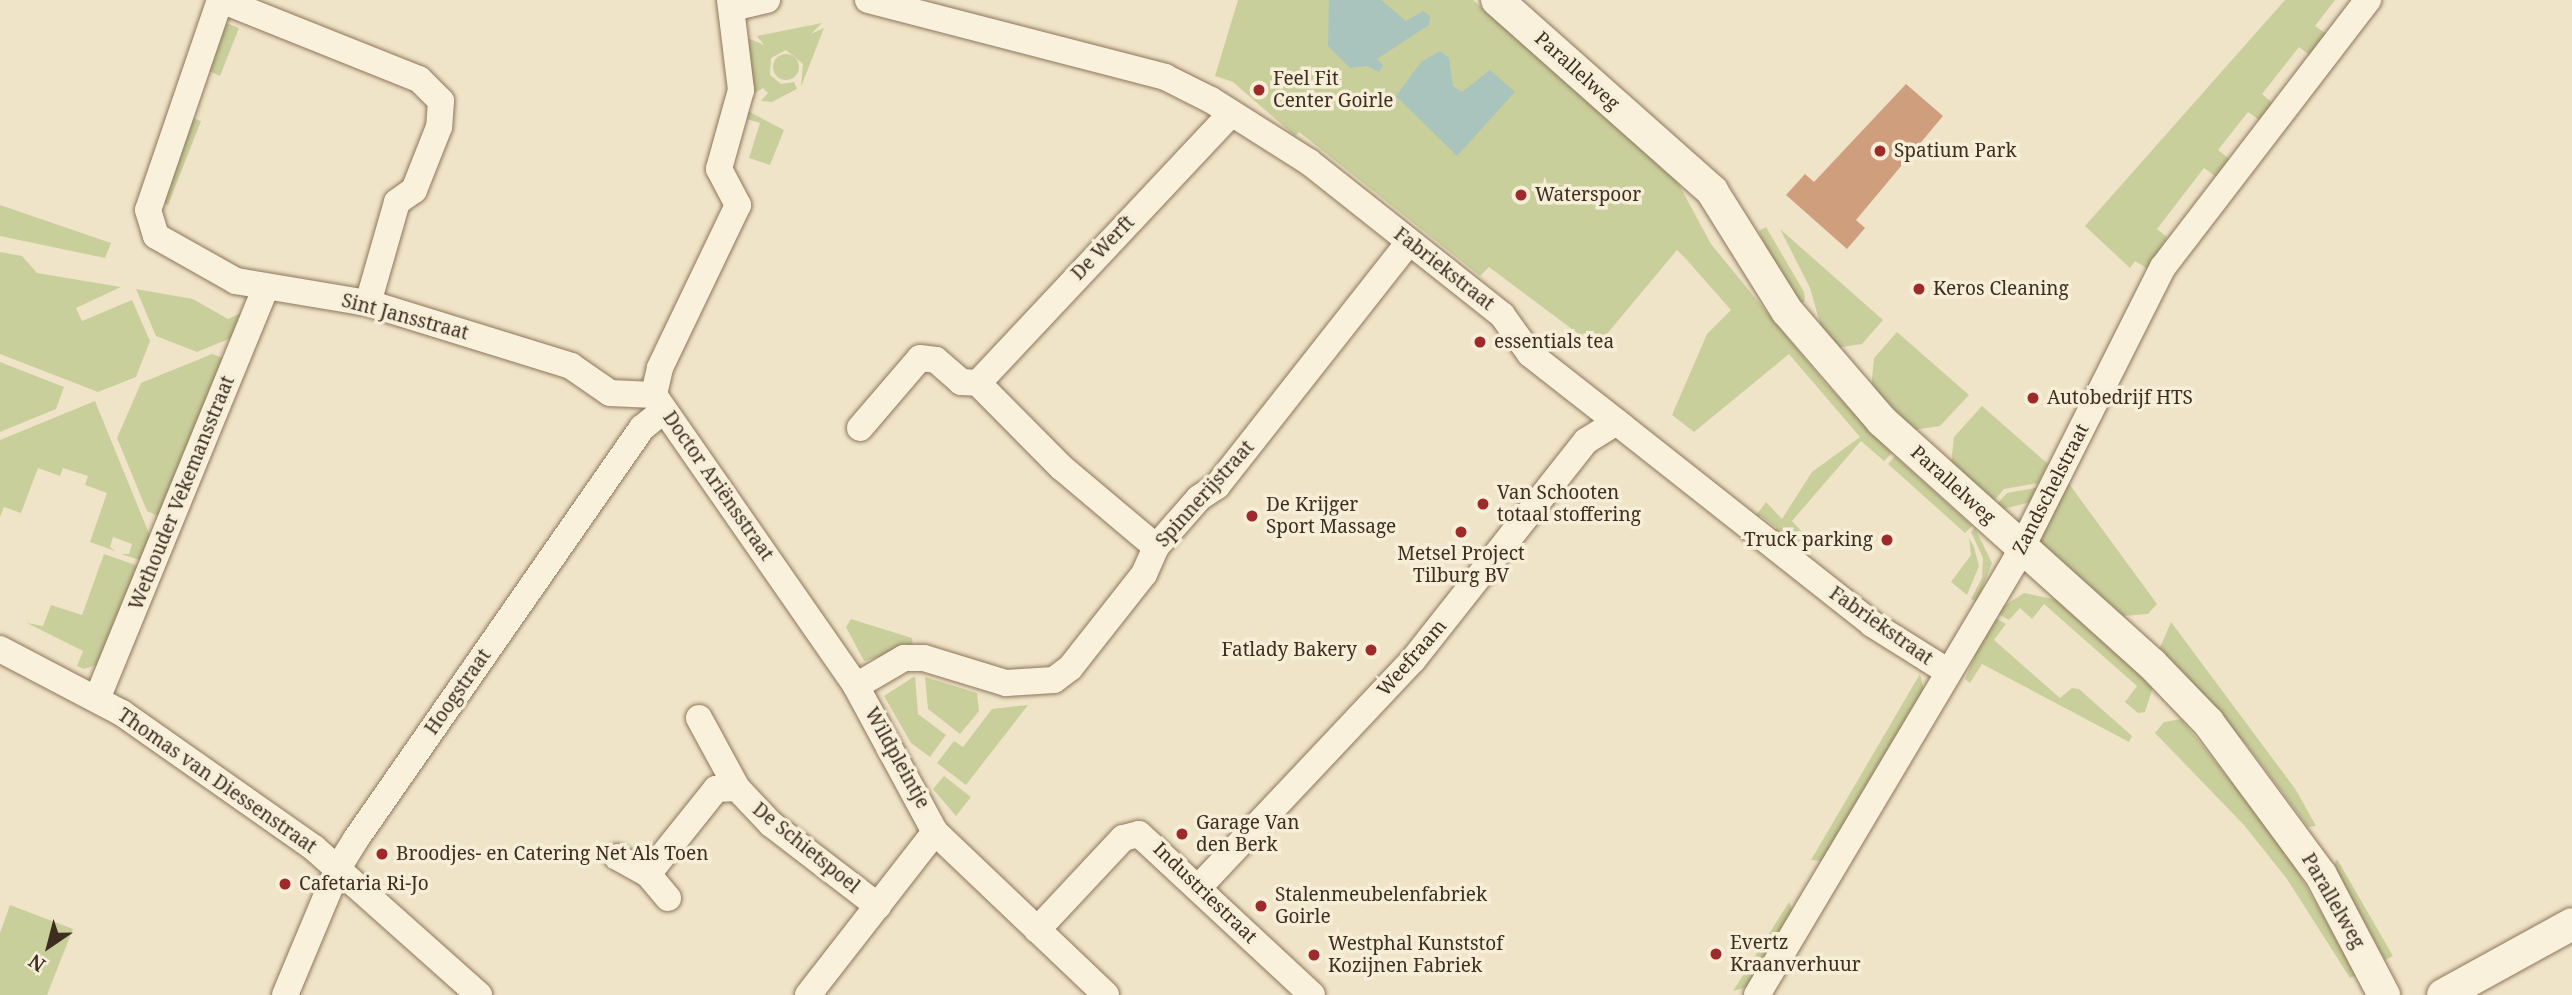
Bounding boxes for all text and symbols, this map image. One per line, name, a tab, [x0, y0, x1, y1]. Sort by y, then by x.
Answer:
street label: Parallelweg	[1530, 27, 1624, 115]
place label: Feel Fit Center Goirle	[1273, 68, 1393, 112]
marker: Feel Fit Center Goirle	[1251, 82, 1267, 98]
place label: Spatium Park	[1894, 140, 2017, 162]
marker: Spatium Park	[1872, 143, 1888, 159]
place label: Waterspoor	[1535, 184, 1641, 206]
marker: Waterspoor	[1513, 187, 1529, 203]
street label: De Werft	[1067, 211, 1139, 285]
street label: Fabriekstraat	[1389, 223, 1499, 315]
place label: Keros Cleaning	[1933, 278, 2069, 300]
marker: Keros Cleaning	[1911, 281, 1927, 297]
street label: Sint Jansstraat	[339, 289, 471, 345]
place label: essentials tea	[1494, 331, 1614, 353]
marker: essentials tea	[1472, 334, 1488, 350]
street label: Wethouder Vekemansstraat	[125, 373, 239, 613]
place label: Autobedrijf HTS	[2047, 387, 2193, 409]
marker: Autobedrijf HTS	[2025, 390, 2041, 406]
street label: Doctor Ariënsstraat	[658, 407, 778, 565]
street label: Zandschelstraat	[2008, 420, 2094, 558]
street label: Spinnerijstraat	[1151, 436, 1259, 552]
street label: Parallelweg	[1906, 441, 2000, 529]
place label: Van Schooten totaal stoffering	[1497, 482, 1641, 526]
place label: De Krijger Sport Massage	[1266, 494, 1396, 538]
marker: Van Schooten totaal stoffering	[1475, 496, 1491, 512]
marker: De Krijger Sport Massage	[1244, 508, 1260, 524]
marker: Metsel Project Tilburg BV	[1453, 524, 1469, 540]
place label: Truck parking	[1744, 529, 1873, 551]
marker: Truck parking	[1879, 532, 1895, 548]
place label: Metsel Project Tilburg BV	[1397, 543, 1525, 587]
street label: Fabriekstraat	[1825, 582, 1937, 670]
street label: Weefraam	[1373, 615, 1451, 701]
place label: Fatlady Bakery	[1222, 639, 1357, 661]
marker: Fatlady Bakery	[1363, 642, 1379, 658]
street label: Hoogstraat	[420, 645, 496, 739]
street label: Wildpleintje	[860, 703, 934, 813]
street label: Thomas van Diessenstraat	[113, 704, 321, 858]
street label: De Schietspoel	[748, 798, 864, 898]
place label: Garage Van den Berk	[1196, 812, 1299, 856]
marker: Garage Van den Berk	[1174, 826, 1190, 842]
street label: Industriestraat	[1148, 838, 1262, 948]
place label: Broodjes- en Catering Net Als Toen	[396, 843, 708, 865]
marker: Broodjes- en Catering Net Als Toen	[374, 846, 390, 862]
street label: Parallelweg	[2297, 849, 2369, 953]
place label: Cafetaria Ri-Jo	[299, 873, 429, 895]
marker: Cafetaria Ri-Jo	[277, 876, 293, 892]
place label: Stalenmeubelenfabriek Goirle	[1275, 884, 1487, 928]
marker: Stalenmeubelenfabriek Goirle	[1253, 898, 1269, 914]
north arrow	[14, 911, 84, 981]
place label: Evertz Kraanverhuur	[1730, 932, 1861, 976]
place label: Westphal Kunststof Kozijnen Fabriek	[1328, 933, 1503, 977]
marker: Evertz Kraanverhuur	[1708, 946, 1724, 962]
marker: Westphal Kunststof Kozijnen Fabriek	[1306, 947, 1322, 963]
text: N	[23, 948, 51, 978]

